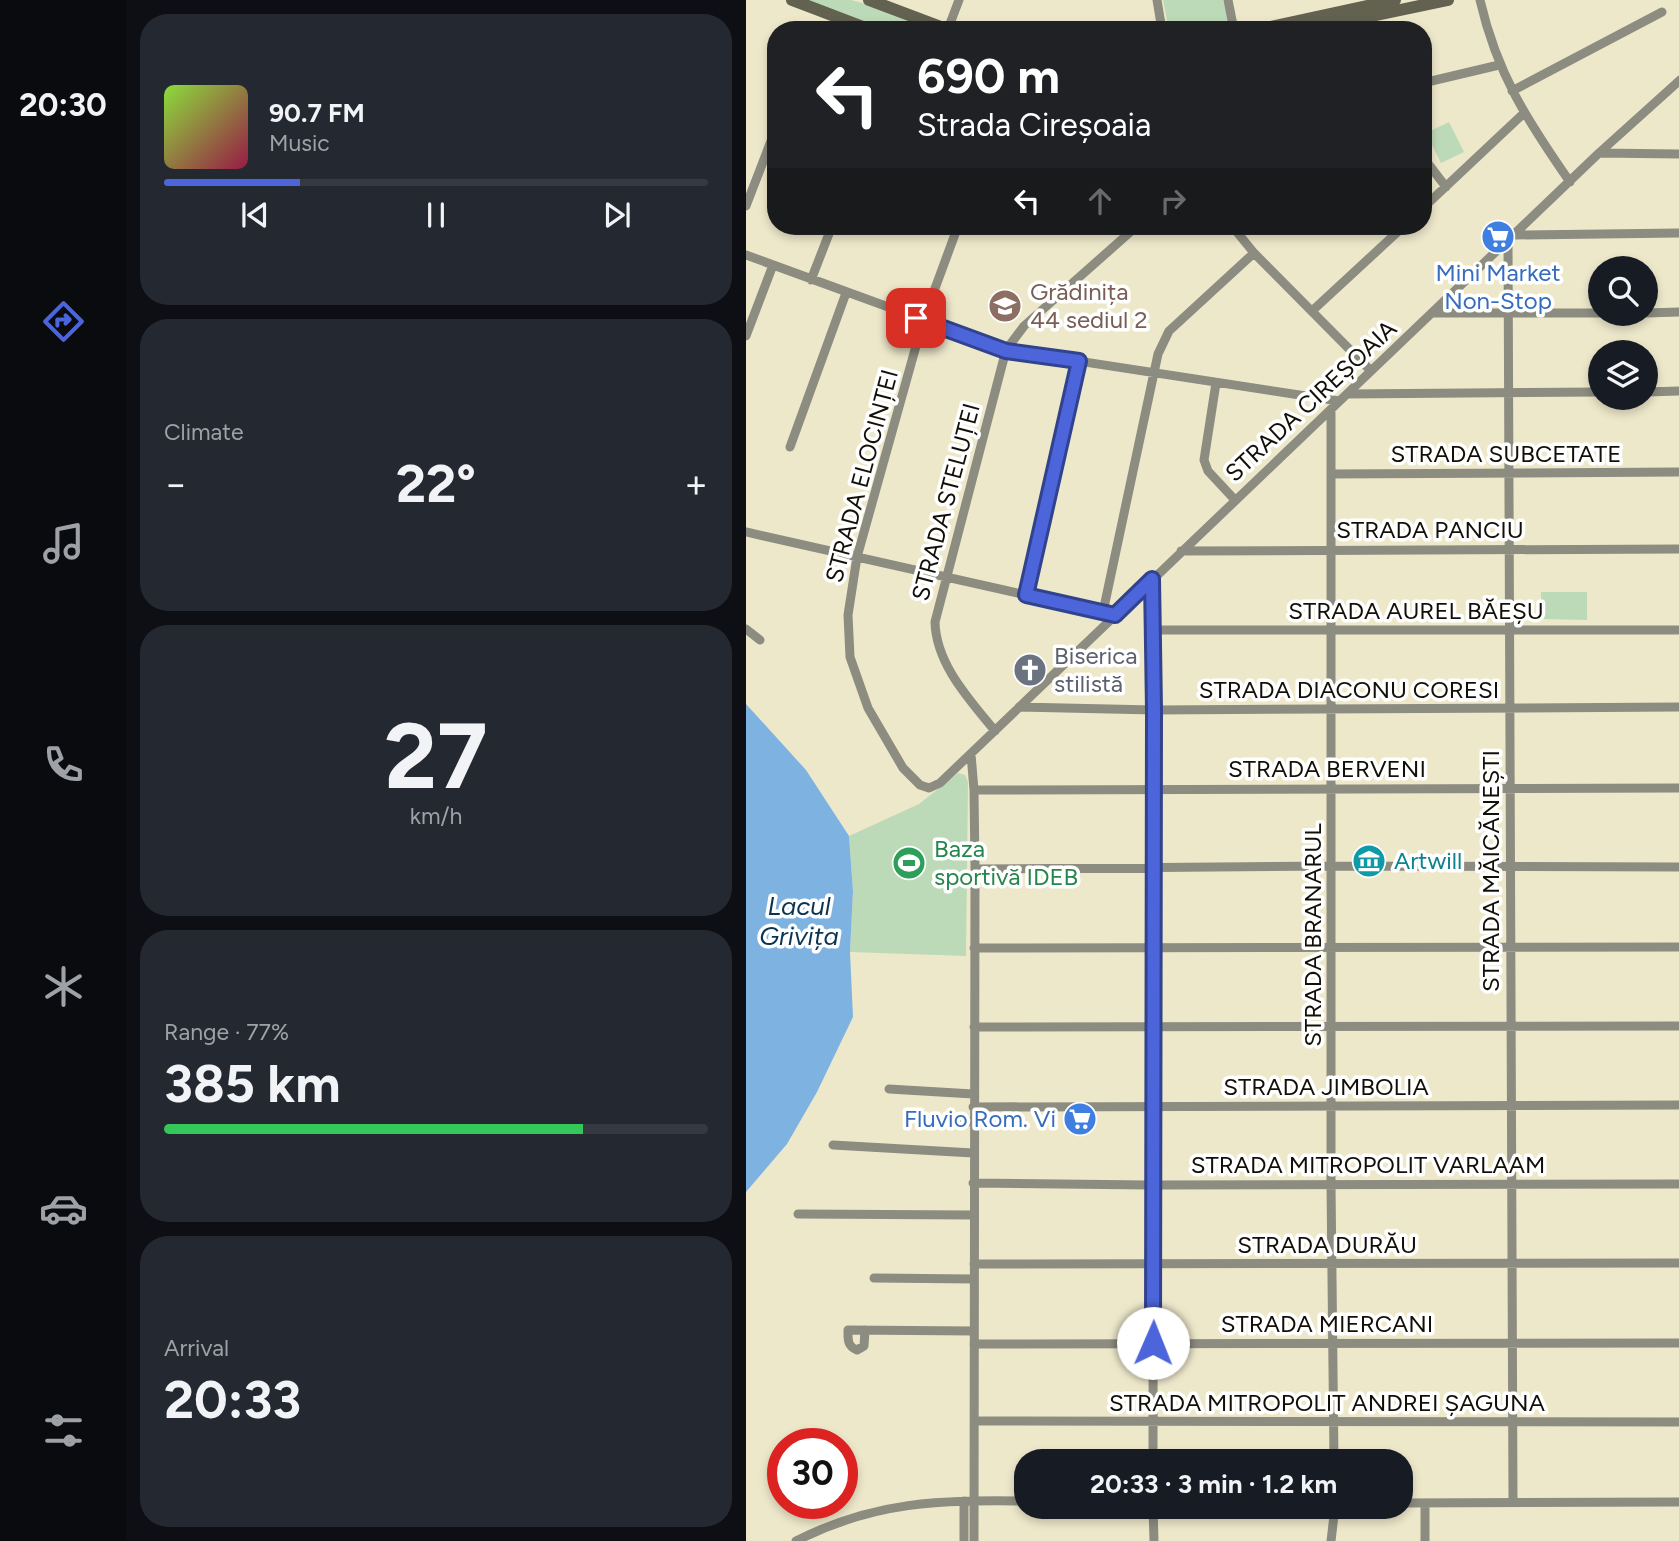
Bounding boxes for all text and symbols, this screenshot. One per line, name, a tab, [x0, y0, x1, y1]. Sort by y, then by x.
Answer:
text: 690 m	[917, 46, 1060, 105]
icon: left	[802, 49, 893, 140]
text: 20:30	[19, 86, 107, 124]
text: 90.7 FM	[269, 97, 365, 129]
text: Strada Cireșoaia	[917, 106, 1151, 144]
text: Music	[269, 129, 330, 157]
icon: left	[1008, 182, 1046, 220]
icon: ahead	[1081, 182, 1119, 220]
icon: right	[1154, 182, 1192, 220]
icon: previous	[236, 196, 274, 234]
icon: pause	[417, 196, 455, 234]
icon: next	[598, 196, 636, 234]
supermarket icon: Mini Market Non-Stop	[1479, 218, 1517, 256]
map controls	[1588, 256, 1658, 410]
button: search	[1588, 256, 1658, 326]
place label: Mini Market Non-Stop	[1436, 258, 1560, 315]
place label: Grădinița 44 sediul 2	[1030, 277, 1148, 334]
school or university icon: Grădinița 44 sediul 2	[986, 287, 1024, 325]
pin	[886, 288, 946, 348]
icon: directions	[39, 297, 88, 346]
icon: arrive	[897, 299, 935, 337]
street label: STRADA CIREȘOAIA	[1219, 313, 1403, 487]
button: layers	[1588, 340, 1658, 410]
street label: STRADA ELOCINȚEI	[819, 366, 904, 585]
street label: STRADA STELUȚEI	[905, 400, 986, 604]
text: Climate	[164, 418, 243, 446]
street label: STRADA SUBCETATE	[1391, 439, 1621, 468]
text: 22°	[396, 453, 476, 515]
text: −	[164, 461, 188, 507]
text: +	[684, 461, 708, 507]
street label: STRADA PANCIU	[1336, 515, 1524, 544]
icon: music	[39, 519, 88, 568]
street label: STRADA AUREL BĂEȘU	[1288, 596, 1544, 625]
place label: Biserica stilistă	[1054, 641, 1137, 698]
church icon: Biserica stilistă	[1011, 651, 1049, 689]
street label: STRADA DIACONU CORESI	[1199, 675, 1499, 704]
text: 27	[384, 702, 488, 811]
icon: phone	[39, 740, 88, 789]
street label: STRADA MĂICĂNEȘTI	[1476, 750, 1505, 992]
street label: STRADA BERVENI	[1228, 754, 1426, 783]
text: km/h	[410, 802, 462, 830]
street label: STRADA BRANARUL	[1298, 823, 1327, 1047]
place label: Baza sportivă IDEB	[934, 834, 1078, 891]
museum icon: Artwill	[1350, 842, 1388, 880]
sports icon: Baza sportivă IDEB	[890, 844, 928, 882]
place label: Artwill	[1394, 846, 1462, 875]
water label: Lacul Grivița	[759, 890, 839, 952]
icon: climate	[39, 962, 88, 1011]
text: Range · 77%	[164, 1018, 289, 1046]
text: 385 km	[164, 1053, 341, 1115]
street label: STRADA JIMBOLIA	[1223, 1072, 1430, 1101]
supermarket icon: Fluvio Rom. Vi	[1061, 1100, 1099, 1138]
place label: Fluvio Rom. Vi	[904, 1104, 1056, 1133]
street label: STRADA MITROPOLIT VARLAAM	[1191, 1150, 1545, 1179]
icon: car	[39, 1184, 88, 1233]
street label: STRADA DURĂU	[1237, 1230, 1417, 1259]
position arrow	[1116, 1306, 1190, 1380]
street label: STRADA MIERCANI	[1221, 1309, 1433, 1338]
text: Arrival	[164, 1334, 229, 1362]
text: 20:33	[164, 1369, 301, 1431]
street label: STRADA MITROPOLIT ANDREI ȘAGUNA	[1109, 1388, 1546, 1417]
icon: filters	[39, 1406, 88, 1455]
speed limit sign: 30	[767, 1428, 858, 1519]
text: 20:33 · 3 min · 1.2 km	[1090, 1468, 1337, 1500]

